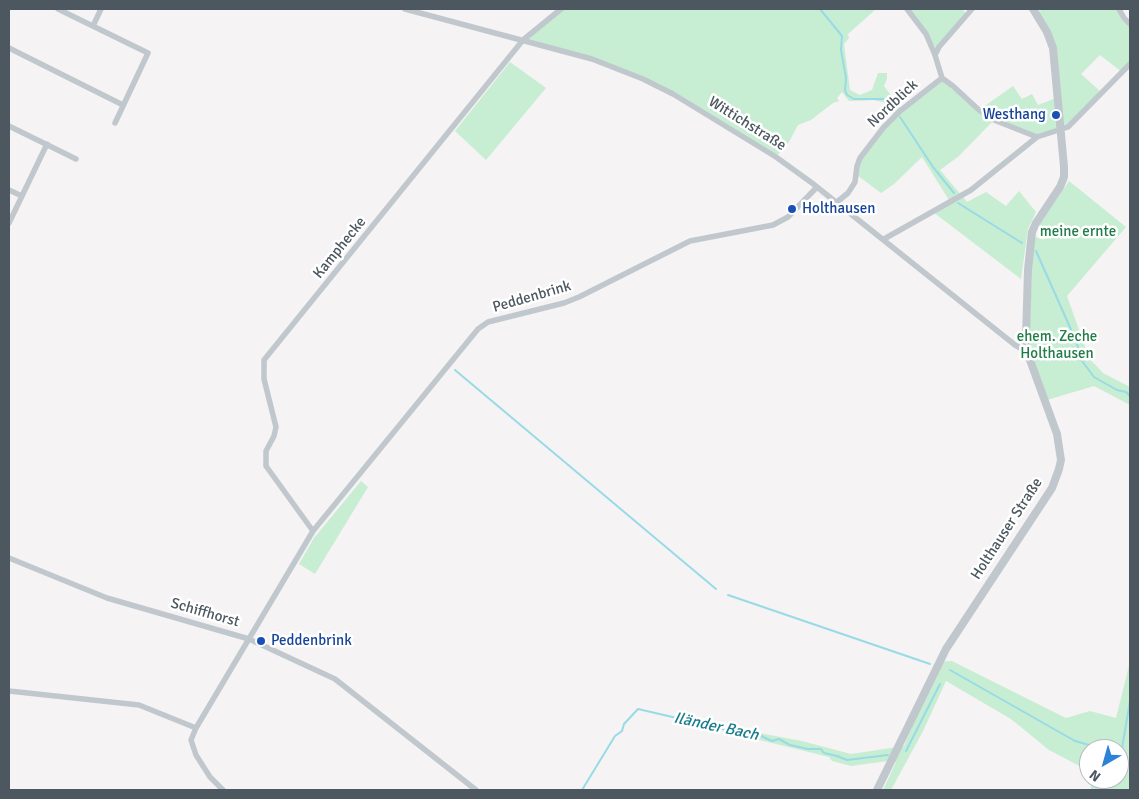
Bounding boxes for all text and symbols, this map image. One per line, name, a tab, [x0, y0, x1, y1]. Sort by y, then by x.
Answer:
street label: Nordblick	[864, 76, 922, 132]
street label: Wittichstraße	[705, 93, 789, 155]
place label: Westhang	[983, 106, 1046, 124]
marker: Westhang	[1050, 109, 1062, 121]
place label: Holthausen	[802, 200, 876, 218]
marker: Holthausen	[786, 203, 798, 215]
street label: Kamphecke	[310, 214, 370, 282]
park label: meine ernte	[1040, 223, 1116, 241]
street label: Peddenbrink	[491, 277, 573, 317]
park label: ehem. Zeche Holthausen	[1017, 328, 1097, 363]
street label: Holthauser Straße	[967, 475, 1047, 583]
street label: Schiffhorst	[169, 595, 241, 631]
place label: Peddenbrink	[271, 632, 352, 650]
marker: Peddenbrink	[255, 635, 267, 647]
water label: Iländer Bach	[672, 709, 760, 745]
north arrow	[1079, 739, 1129, 789]
text: N	[1086, 766, 1104, 785]

